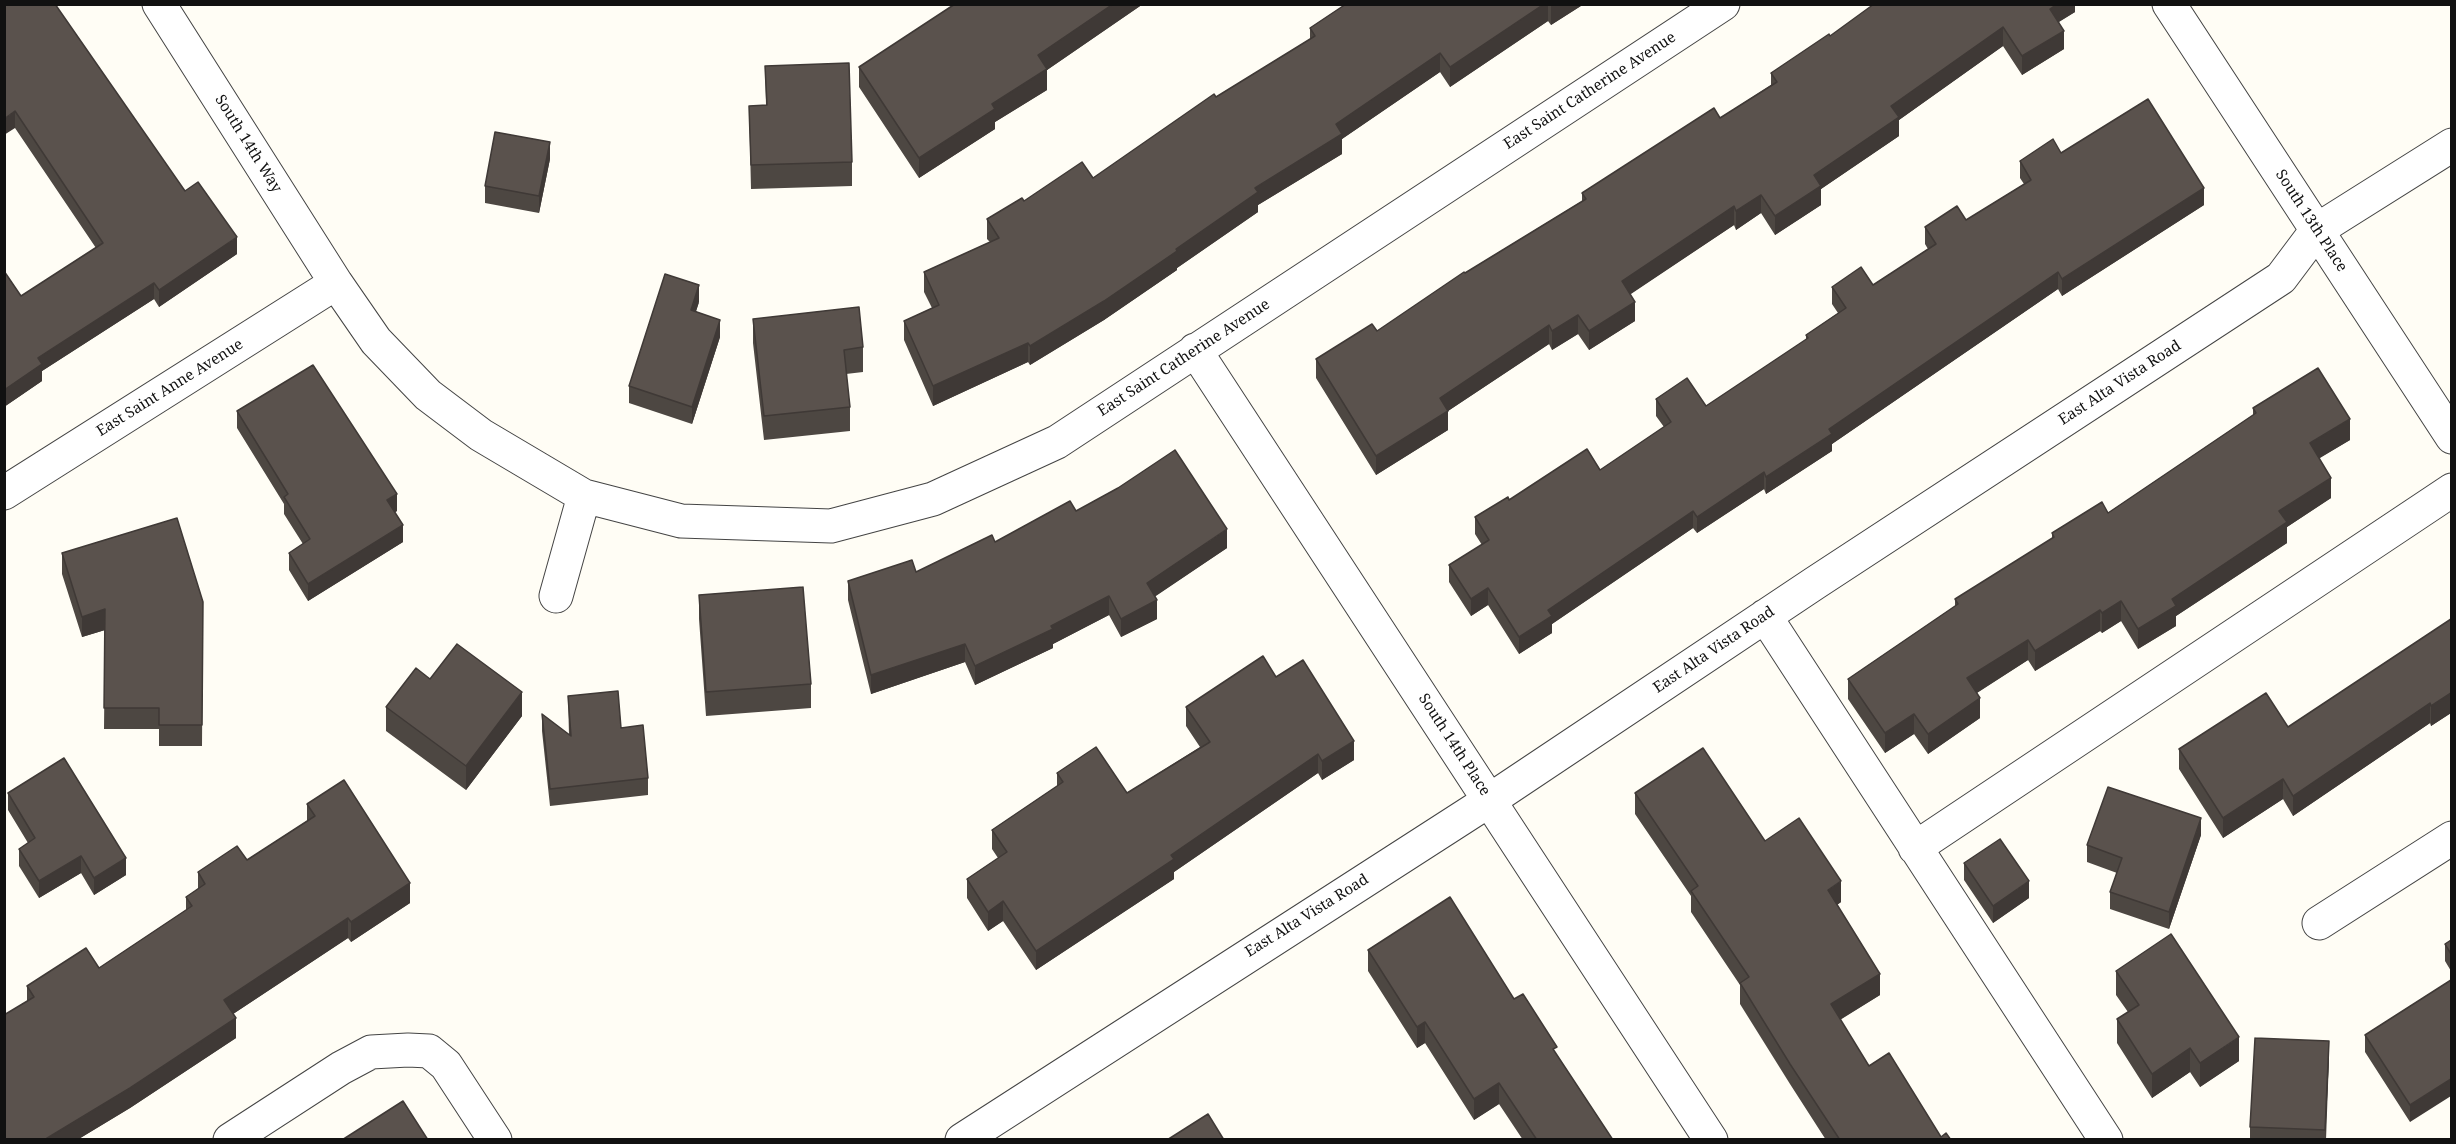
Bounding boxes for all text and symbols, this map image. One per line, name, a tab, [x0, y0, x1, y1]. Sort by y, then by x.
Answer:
street label: East Saint Catherine Avenue	[1501, 29, 1679, 153]
street label: South 14th Way	[211, 92, 285, 196]
street label: South 13th Place	[2271, 167, 2351, 275]
street label: East Saint Catherine Avenue	[1095, 296, 1273, 420]
street label: East Saint Anne Avenue	[93, 335, 247, 441]
street label: East Alta Vista Road	[2056, 337, 2184, 429]
street label: East Alta Vista Road	[1650, 603, 1778, 697]
street label: South 14th Place	[1414, 691, 1494, 799]
street label: East Alta Vista Road	[1242, 871, 1372, 961]

